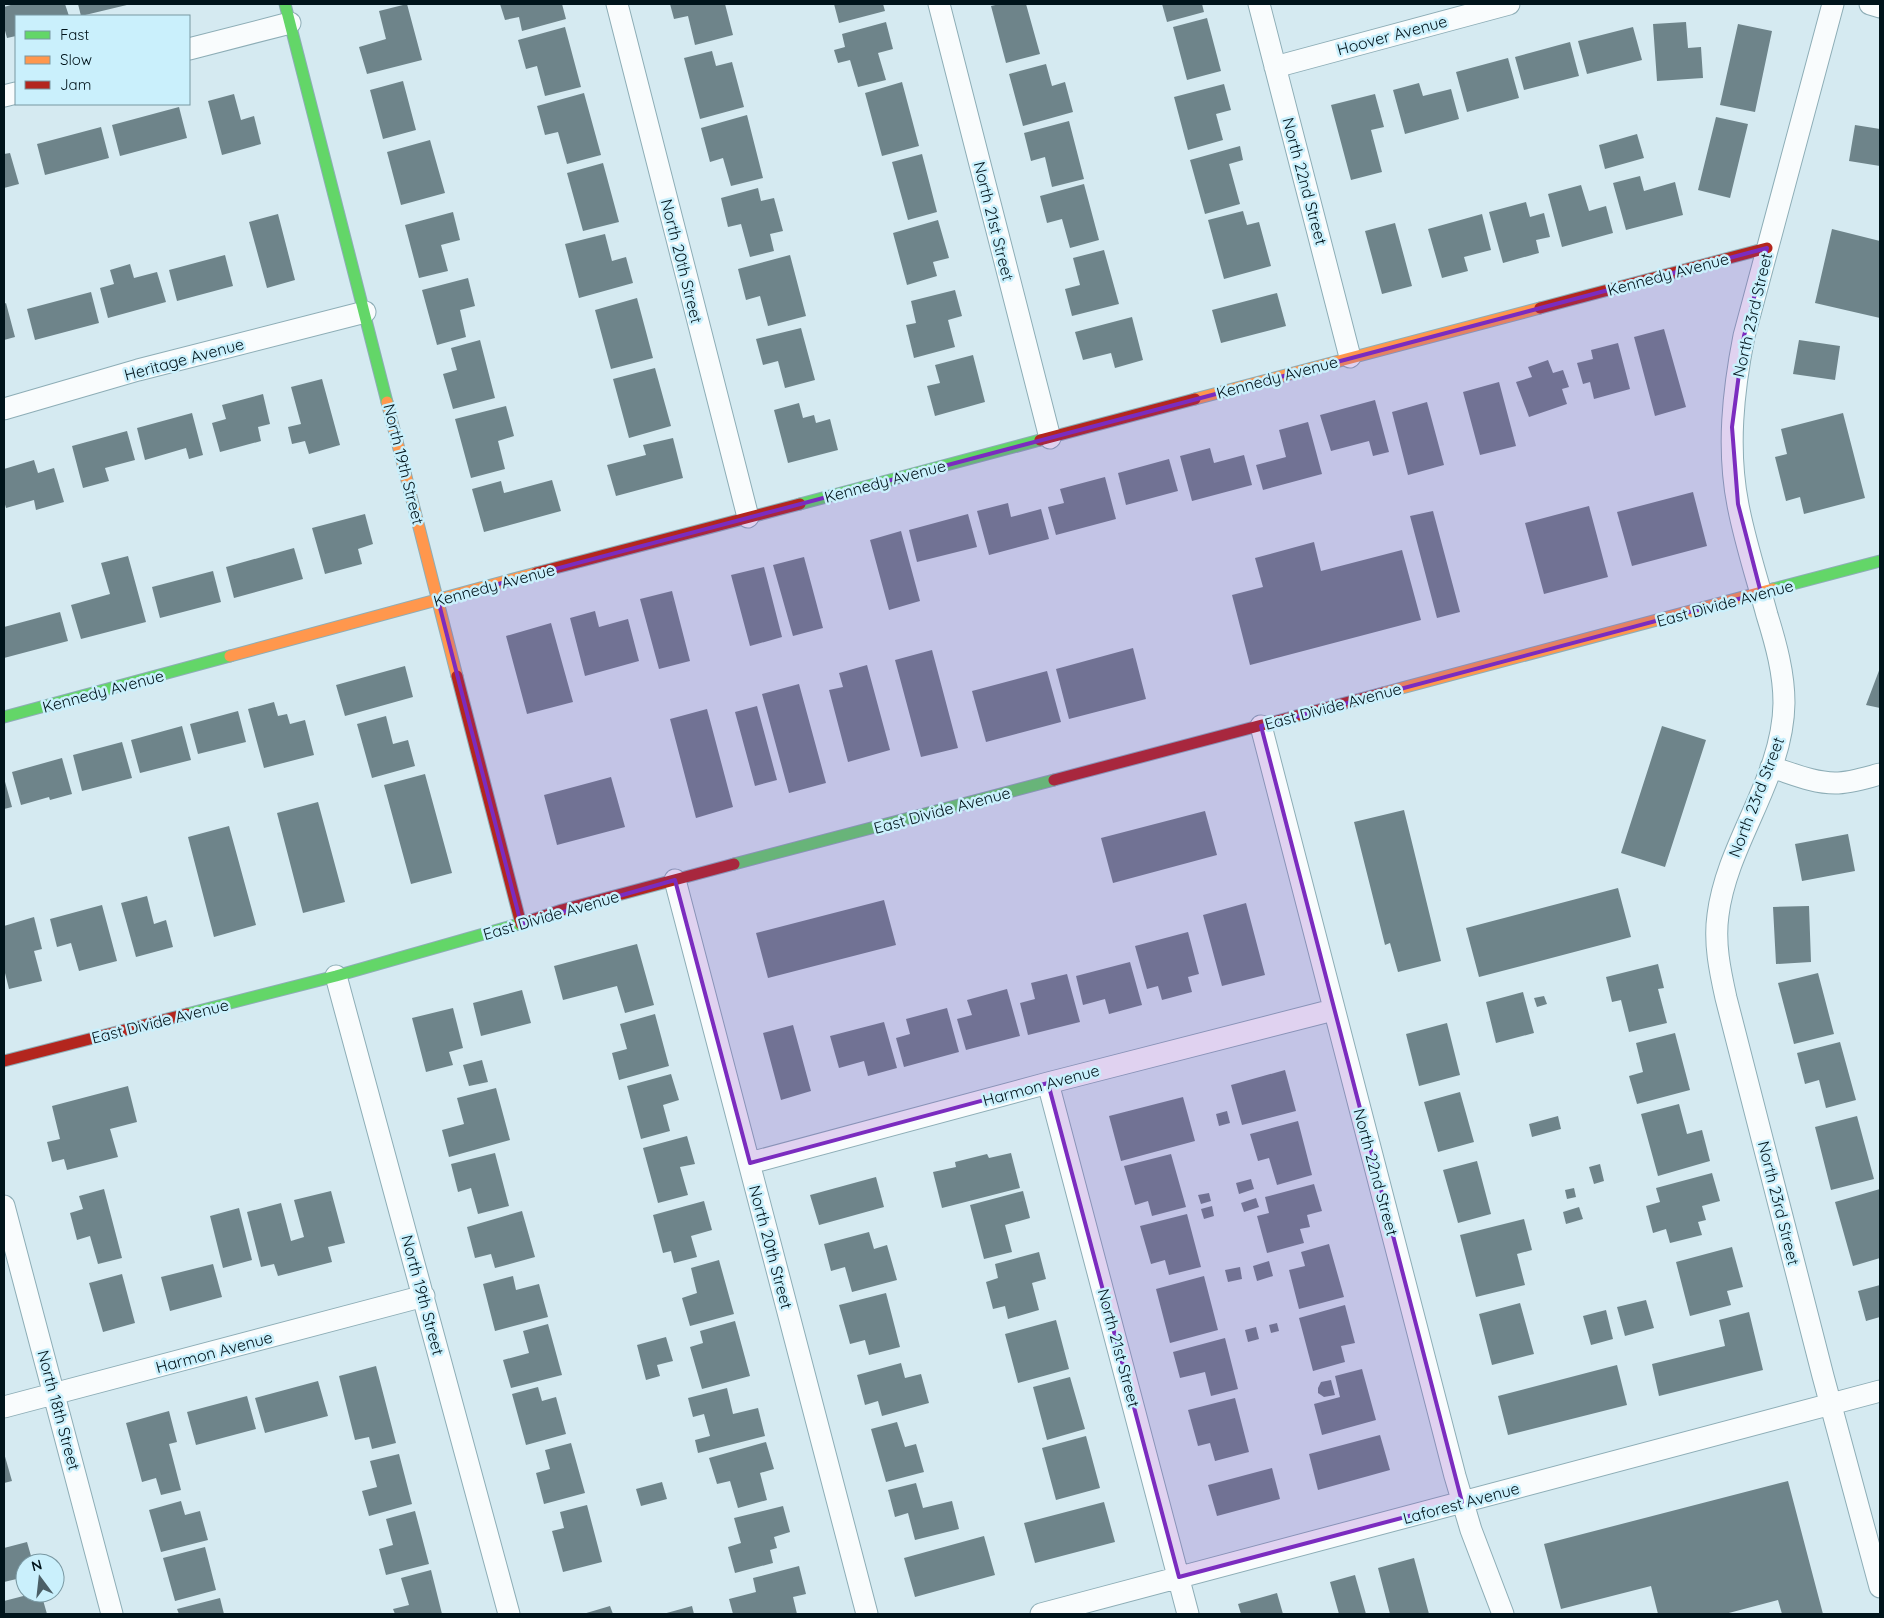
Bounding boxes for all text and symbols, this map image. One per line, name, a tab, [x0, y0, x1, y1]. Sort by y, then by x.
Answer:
street label: Hoover Avenue	[1335, 11, 1449, 59]
legend	[15, 15, 190, 105]
text: Fast	[60, 25, 89, 44]
text: Slow	[60, 50, 92, 69]
text: Jam	[60, 75, 91, 94]
street label: North 22nd Street	[1278, 115, 1332, 247]
street label: North 21st Street	[970, 159, 1018, 283]
street label: North 20th Street	[657, 197, 707, 325]
street label: Kennedy Avenue	[1605, 248, 1731, 300]
street label: North 23rd Street	[1728, 251, 1776, 379]
street label: Heritage Avenue	[122, 333, 246, 385]
street label: Kennedy Avenue	[1214, 351, 1340, 403]
street label: North 19th Street	[379, 402, 429, 526]
street label: Kennedy Avenue	[822, 455, 948, 507]
street label: Kennedy Avenue	[431, 559, 557, 611]
street label: East Divide Avenue	[1654, 575, 1796, 631]
street label: Kennedy Avenue	[40, 665, 166, 717]
street label: East Divide Avenue	[1262, 678, 1404, 734]
street label: North 23rd Street	[1724, 734, 1788, 860]
street label: East Divide Avenue	[871, 782, 1013, 838]
street label: East Divide Avenue	[481, 886, 621, 944]
street label: East Divide Avenue	[89, 994, 231, 1048]
street label: Harmon Avenue	[980, 1060, 1102, 1110]
street label: North 22nd Street	[1349, 1106, 1403, 1238]
street label: North 23rd Street	[1754, 1139, 1804, 1267]
street label: North 20th Street	[745, 1183, 797, 1311]
street label: North 19th Street	[397, 1233, 449, 1357]
street label: North 21st Street	[1094, 1286, 1144, 1410]
street label: Harmon Avenue	[153, 1327, 275, 1377]
street label: North 18th Street	[33, 1348, 85, 1472]
street label: Laforest Avenue	[1401, 1478, 1521, 1528]
north arrow	[15, 1553, 65, 1603]
text: N	[29, 1555, 44, 1575]

